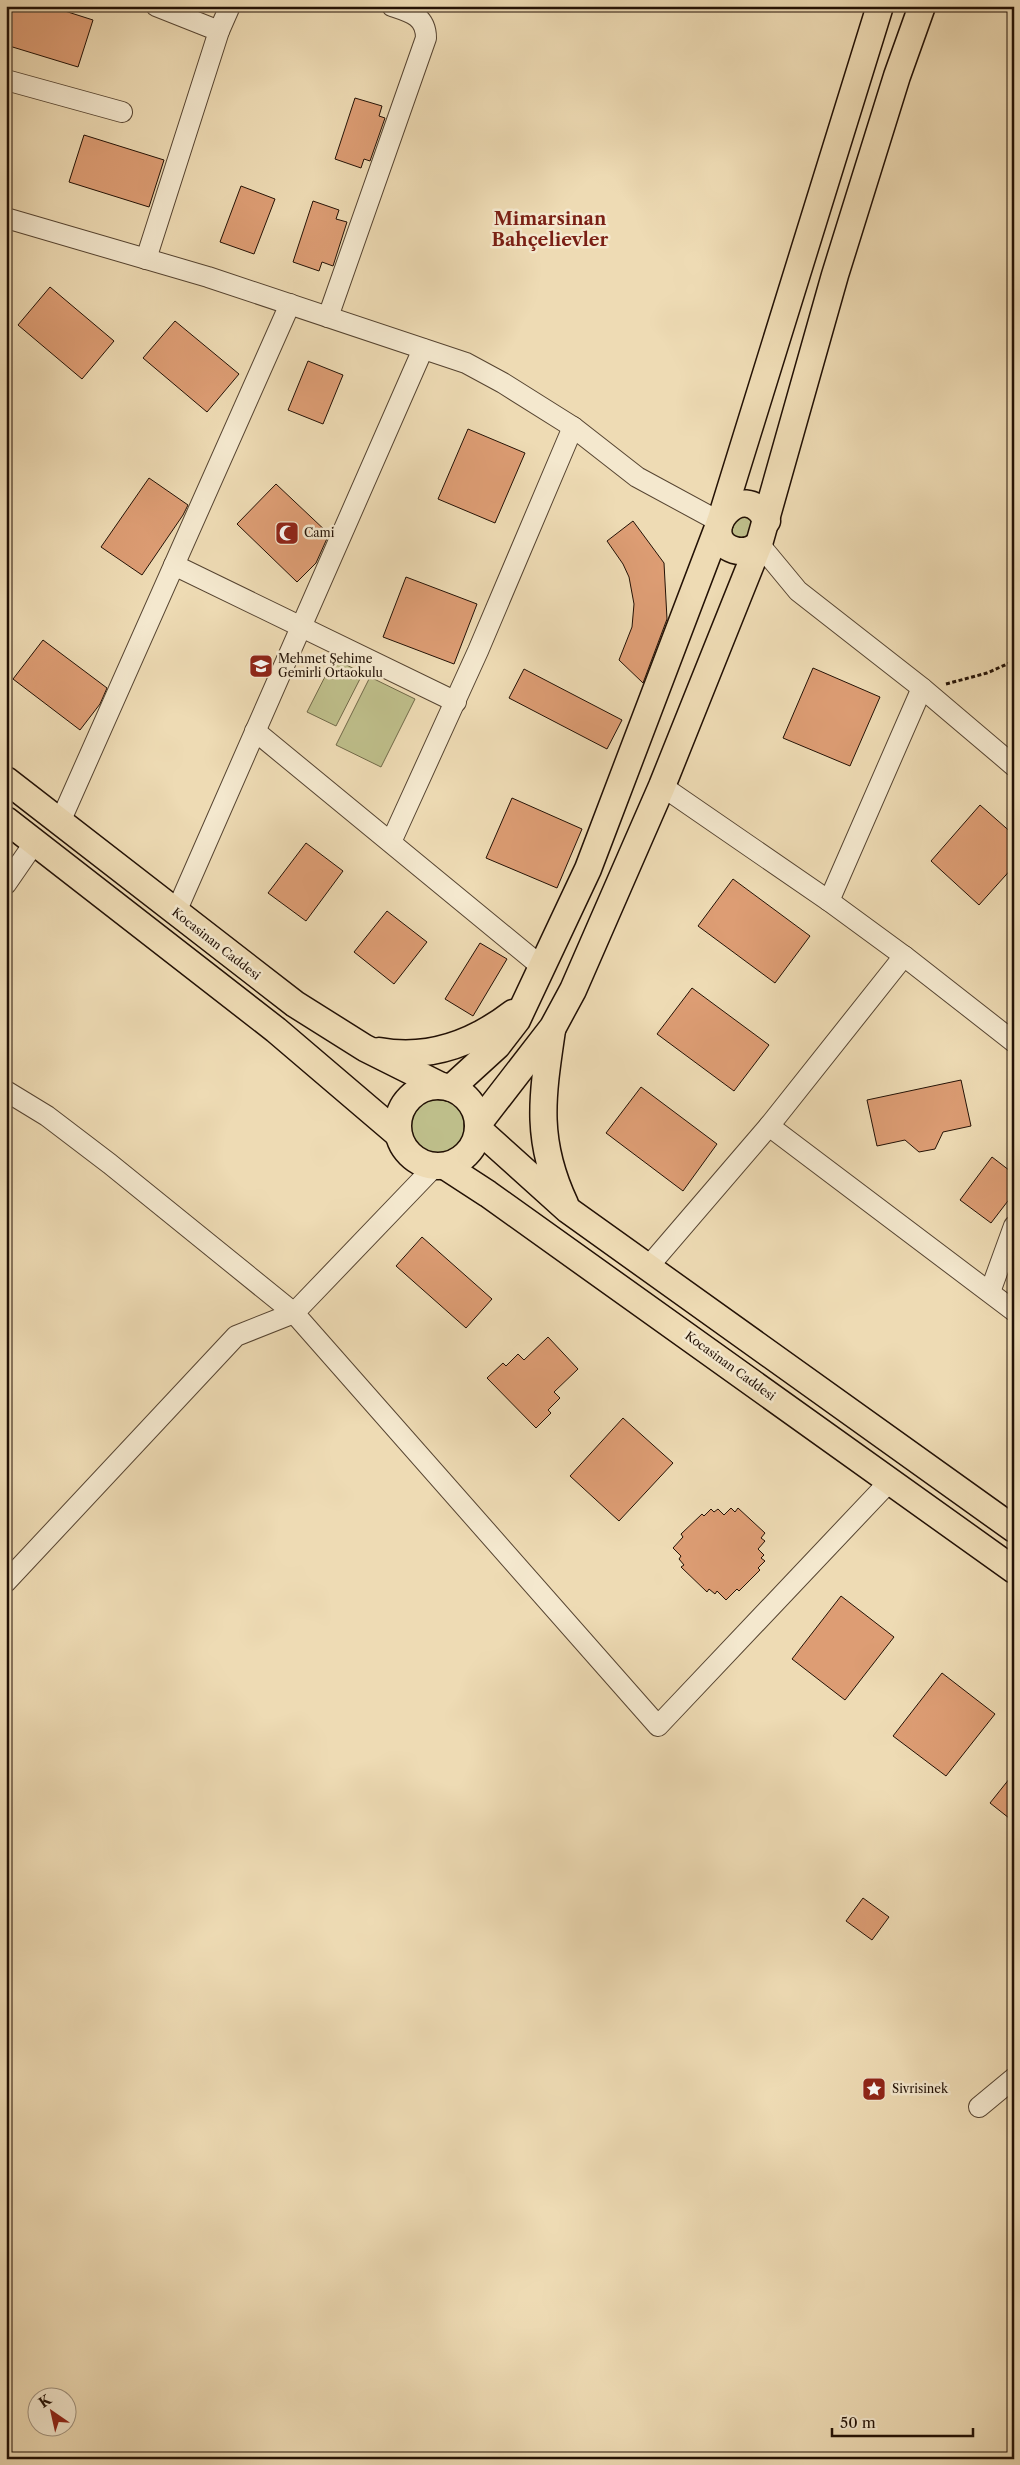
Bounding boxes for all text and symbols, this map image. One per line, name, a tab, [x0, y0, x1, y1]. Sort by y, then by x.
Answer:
district label: Mimarsinan Bahçelievler	[492, 208, 609, 251]
mosque icon: Cami	[274, 520, 300, 546]
place label: Cami	[304, 525, 335, 540]
place label: Mehmet Şehime Gemirli Ortaokulu	[278, 651, 384, 680]
school or university icon: Mehmet Şehime Gemirli Ortaokulu	[248, 653, 274, 679]
street label: Kocasinan Caddesi	[169, 904, 264, 983]
street label: Kocasinan Caddesi	[682, 1328, 779, 1404]
place icon: Sivrisinek	[861, 2076, 887, 2102]
place label: Sivrisinek	[892, 2081, 949, 2096]
north arrow	[28, 2388, 78, 2438]
text: K	[35, 2390, 55, 2412]
scale bar	[832, 2405, 974, 2437]
text: 50 m	[840, 2413, 876, 2432]

